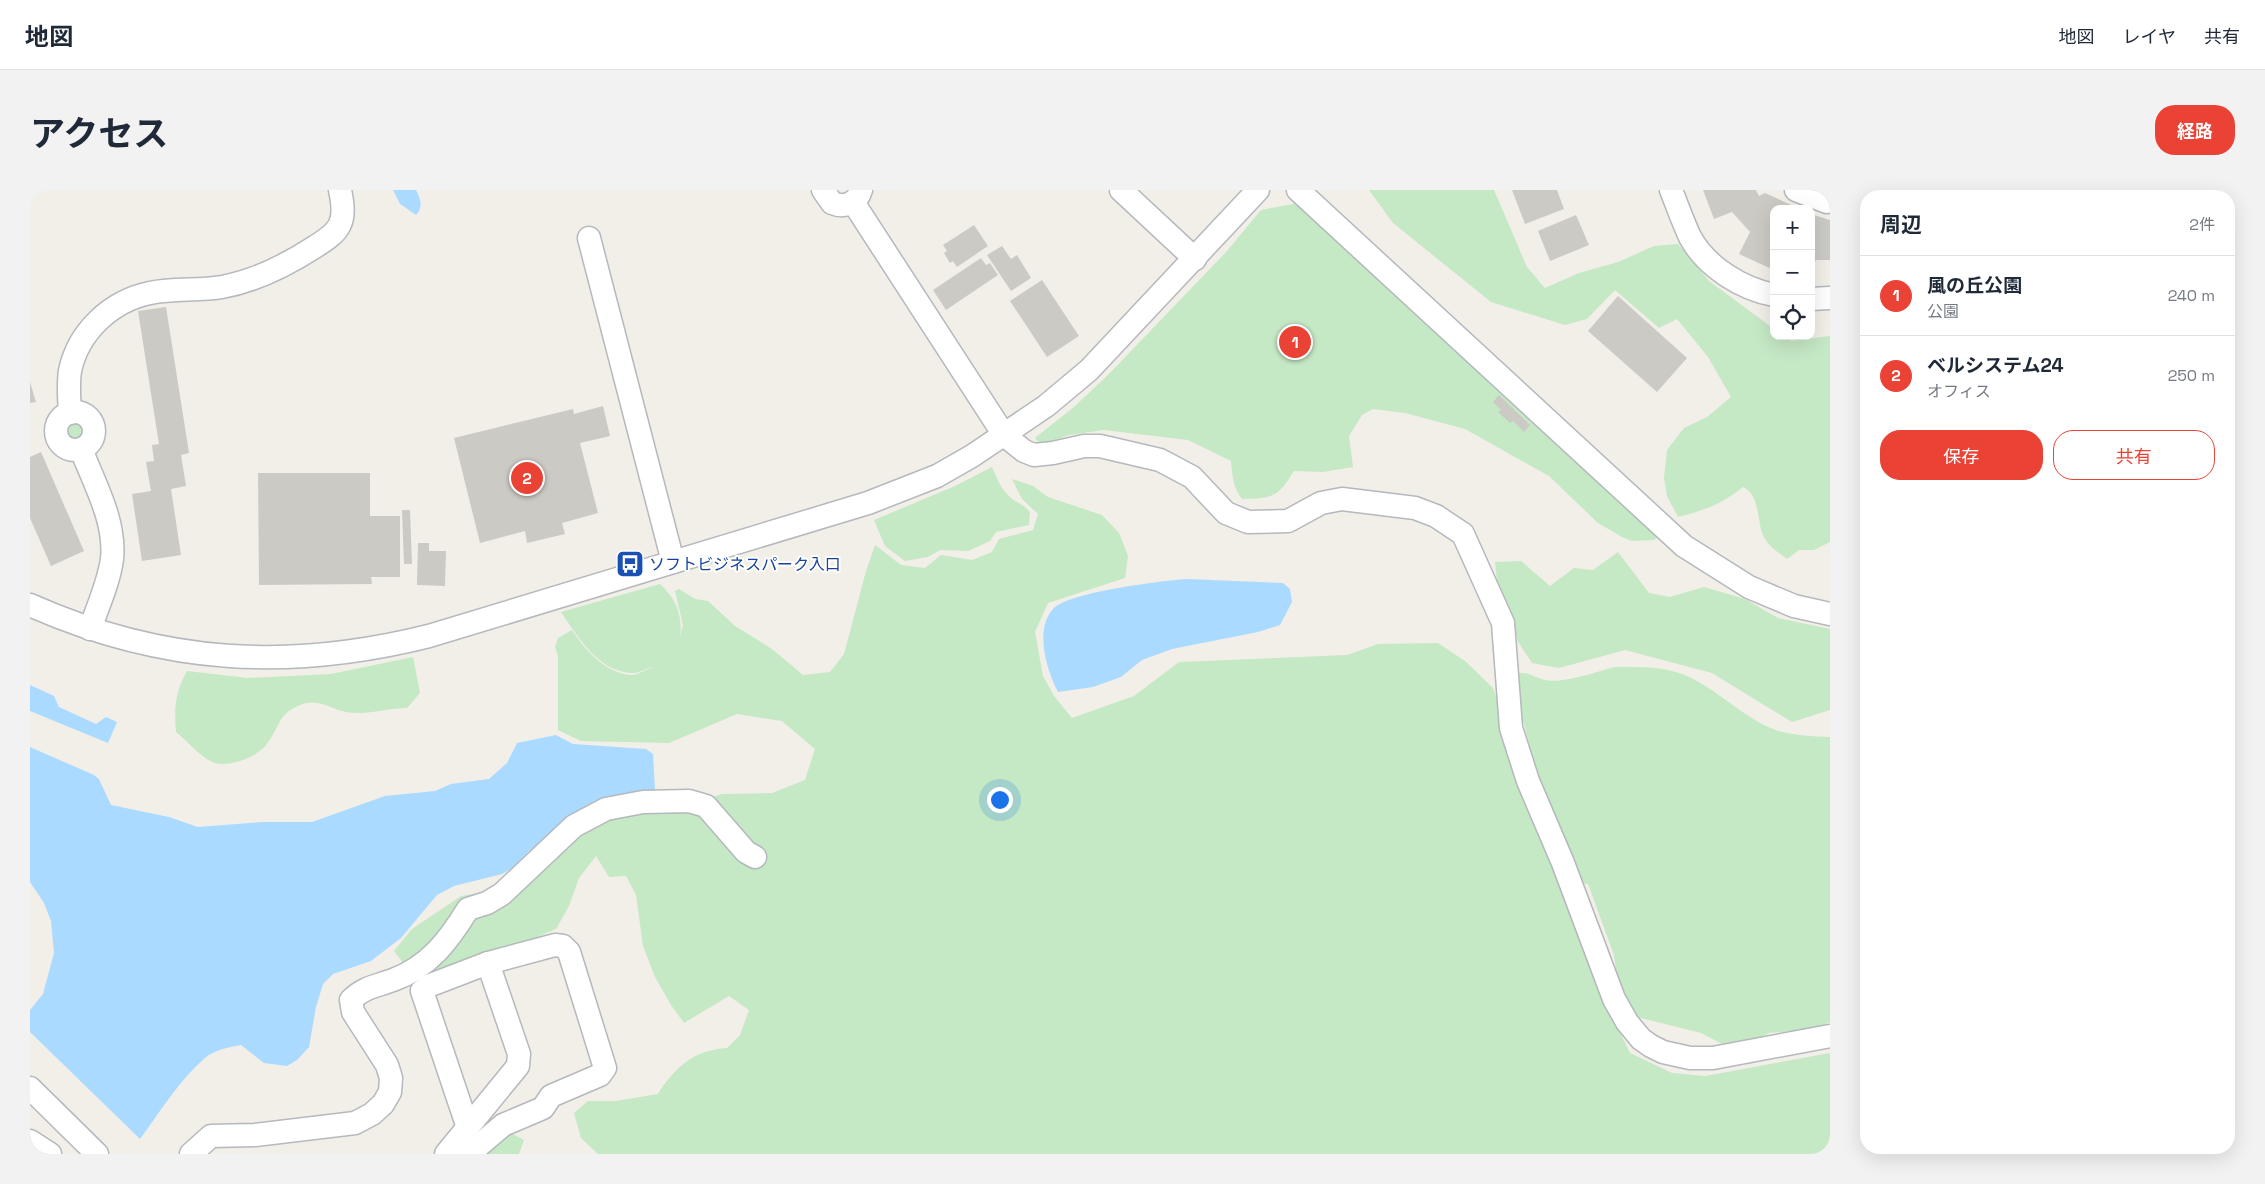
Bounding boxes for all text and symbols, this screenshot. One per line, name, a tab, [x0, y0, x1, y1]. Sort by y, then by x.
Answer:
text: 地図	[25, 21, 73, 52]
text: 地図	[2059, 25, 2095, 48]
text: レイヤ	[2123, 25, 2176, 48]
text: 共有	[2204, 25, 2240, 48]
button: 経路	[2155, 105, 2235, 155]
text: アクセス	[30, 112, 168, 156]
map controls	[1770, 205, 1815, 340]
button: +	[1770, 205, 1815, 250]
text: 周辺	[1880, 211, 1922, 238]
text: 2件	[2189, 214, 2215, 235]
button: −	[1770, 250, 1815, 295]
text: 風の丘公園	[1927, 273, 2022, 298]
text: 1	[1892, 285, 1900, 306]
text: 240 m	[2168, 285, 2215, 306]
button: locate	[1770, 295, 1815, 340]
text: 公園	[1927, 301, 1959, 322]
pin: 1	[1279, 323, 1311, 361]
text: ベルシステム24	[1927, 353, 2064, 378]
text: 2	[1891, 365, 1901, 386]
text: 250 m	[2168, 365, 2215, 386]
text: オフィス	[1927, 381, 1991, 402]
button: 保存	[1880, 430, 2043, 480]
button: 共有	[2053, 430, 2215, 480]
pin: 2	[511, 459, 543, 497]
bus stop icon: ソフトビジネスパーク入口	[615, 549, 645, 579]
place label: ソフトビジネスパーク入口	[649, 554, 841, 575]
your location	[987, 787, 1013, 813]

